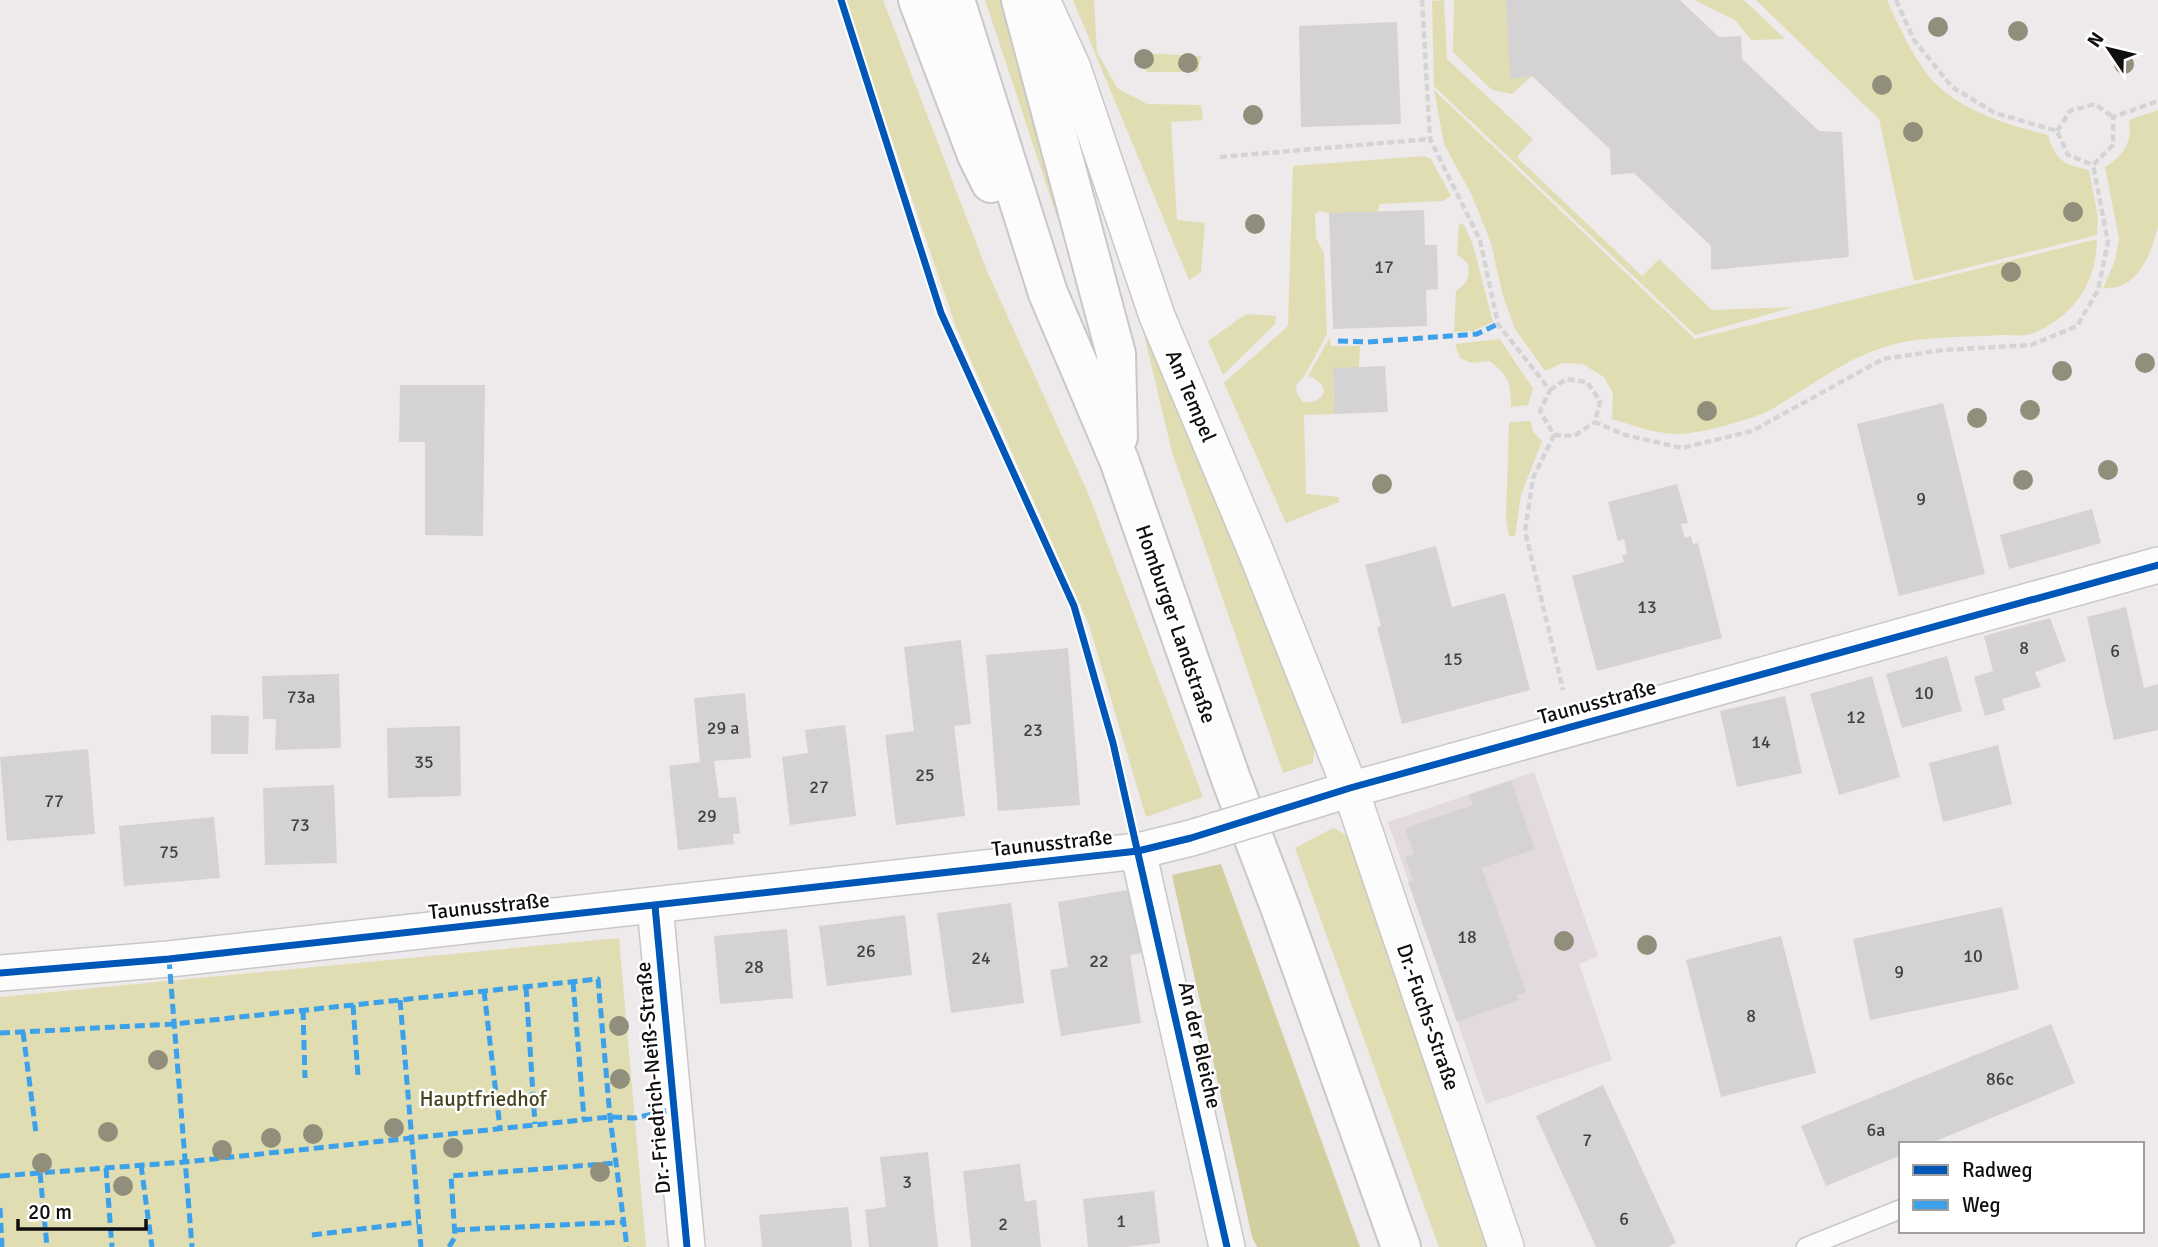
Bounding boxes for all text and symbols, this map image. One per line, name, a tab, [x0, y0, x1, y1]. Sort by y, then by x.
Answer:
north arrow	[2074, 14, 2144, 84]
text: N	[2082, 28, 2110, 52]
house number: 17	[1374, 256, 1394, 278]
street label: Am Tempel	[1160, 346, 1222, 446]
house number: 9	[1916, 488, 1926, 510]
street label: Homburger Landstraße	[1130, 521, 1222, 727]
house number: 13	[1637, 596, 1657, 618]
house number: 8	[2019, 637, 2029, 659]
house number: 6	[2110, 640, 2120, 662]
house number: 15	[1443, 648, 1463, 670]
street label: Taunusstraße	[1535, 674, 1659, 730]
house number: 10	[1914, 682, 1934, 704]
house number: 73a	[287, 686, 315, 708]
house number: 12	[1846, 706, 1866, 728]
house number: 29 a	[707, 717, 739, 739]
house number: 23	[1023, 719, 1043, 741]
house number: 14	[1751, 731, 1771, 753]
house number: 35	[414, 751, 434, 773]
house number: 25	[915, 764, 935, 786]
house number: 27	[809, 776, 829, 798]
house number: 77	[44, 790, 64, 812]
house number: 29	[697, 805, 717, 827]
house number: 73	[290, 814, 310, 836]
street label: Taunusstraße	[990, 824, 1114, 862]
house number: 75	[159, 841, 179, 863]
street label: Taunusstraße	[427, 887, 551, 925]
house number: 18	[1457, 926, 1477, 948]
house number: 26	[856, 940, 876, 962]
street label: Dr.-Fuchs-Straße	[1391, 940, 1465, 1094]
house number: 10	[1963, 945, 1983, 967]
house number: 24	[971, 947, 991, 969]
house number: 22	[1089, 950, 1109, 972]
house number: 28	[744, 956, 764, 978]
street label: Dr.-Friedrich-Neiß-Straße	[630, 961, 676, 1195]
house number: 9	[1894, 961, 1904, 983]
street label: An der Bleiche	[1173, 979, 1227, 1111]
house number: 8	[1746, 1005, 1756, 1027]
house number: 86c	[1986, 1068, 2014, 1090]
park label: Hauptfriedhof	[419, 1086, 548, 1112]
house number: 6a	[1867, 1119, 1885, 1141]
house number: 7	[1582, 1129, 1592, 1151]
legend	[1899, 1142, 2144, 1233]
text: Radweg	[1962, 1157, 2033, 1183]
house number: 3	[902, 1171, 912, 1193]
scale bar	[18, 1188, 145, 1232]
text: Weg	[1962, 1192, 2001, 1218]
text: 20 m	[28, 1199, 72, 1225]
house number: 6	[1619, 1208, 1629, 1230]
house number: 1	[1116, 1210, 1126, 1232]
house number: 2	[998, 1213, 1008, 1235]

